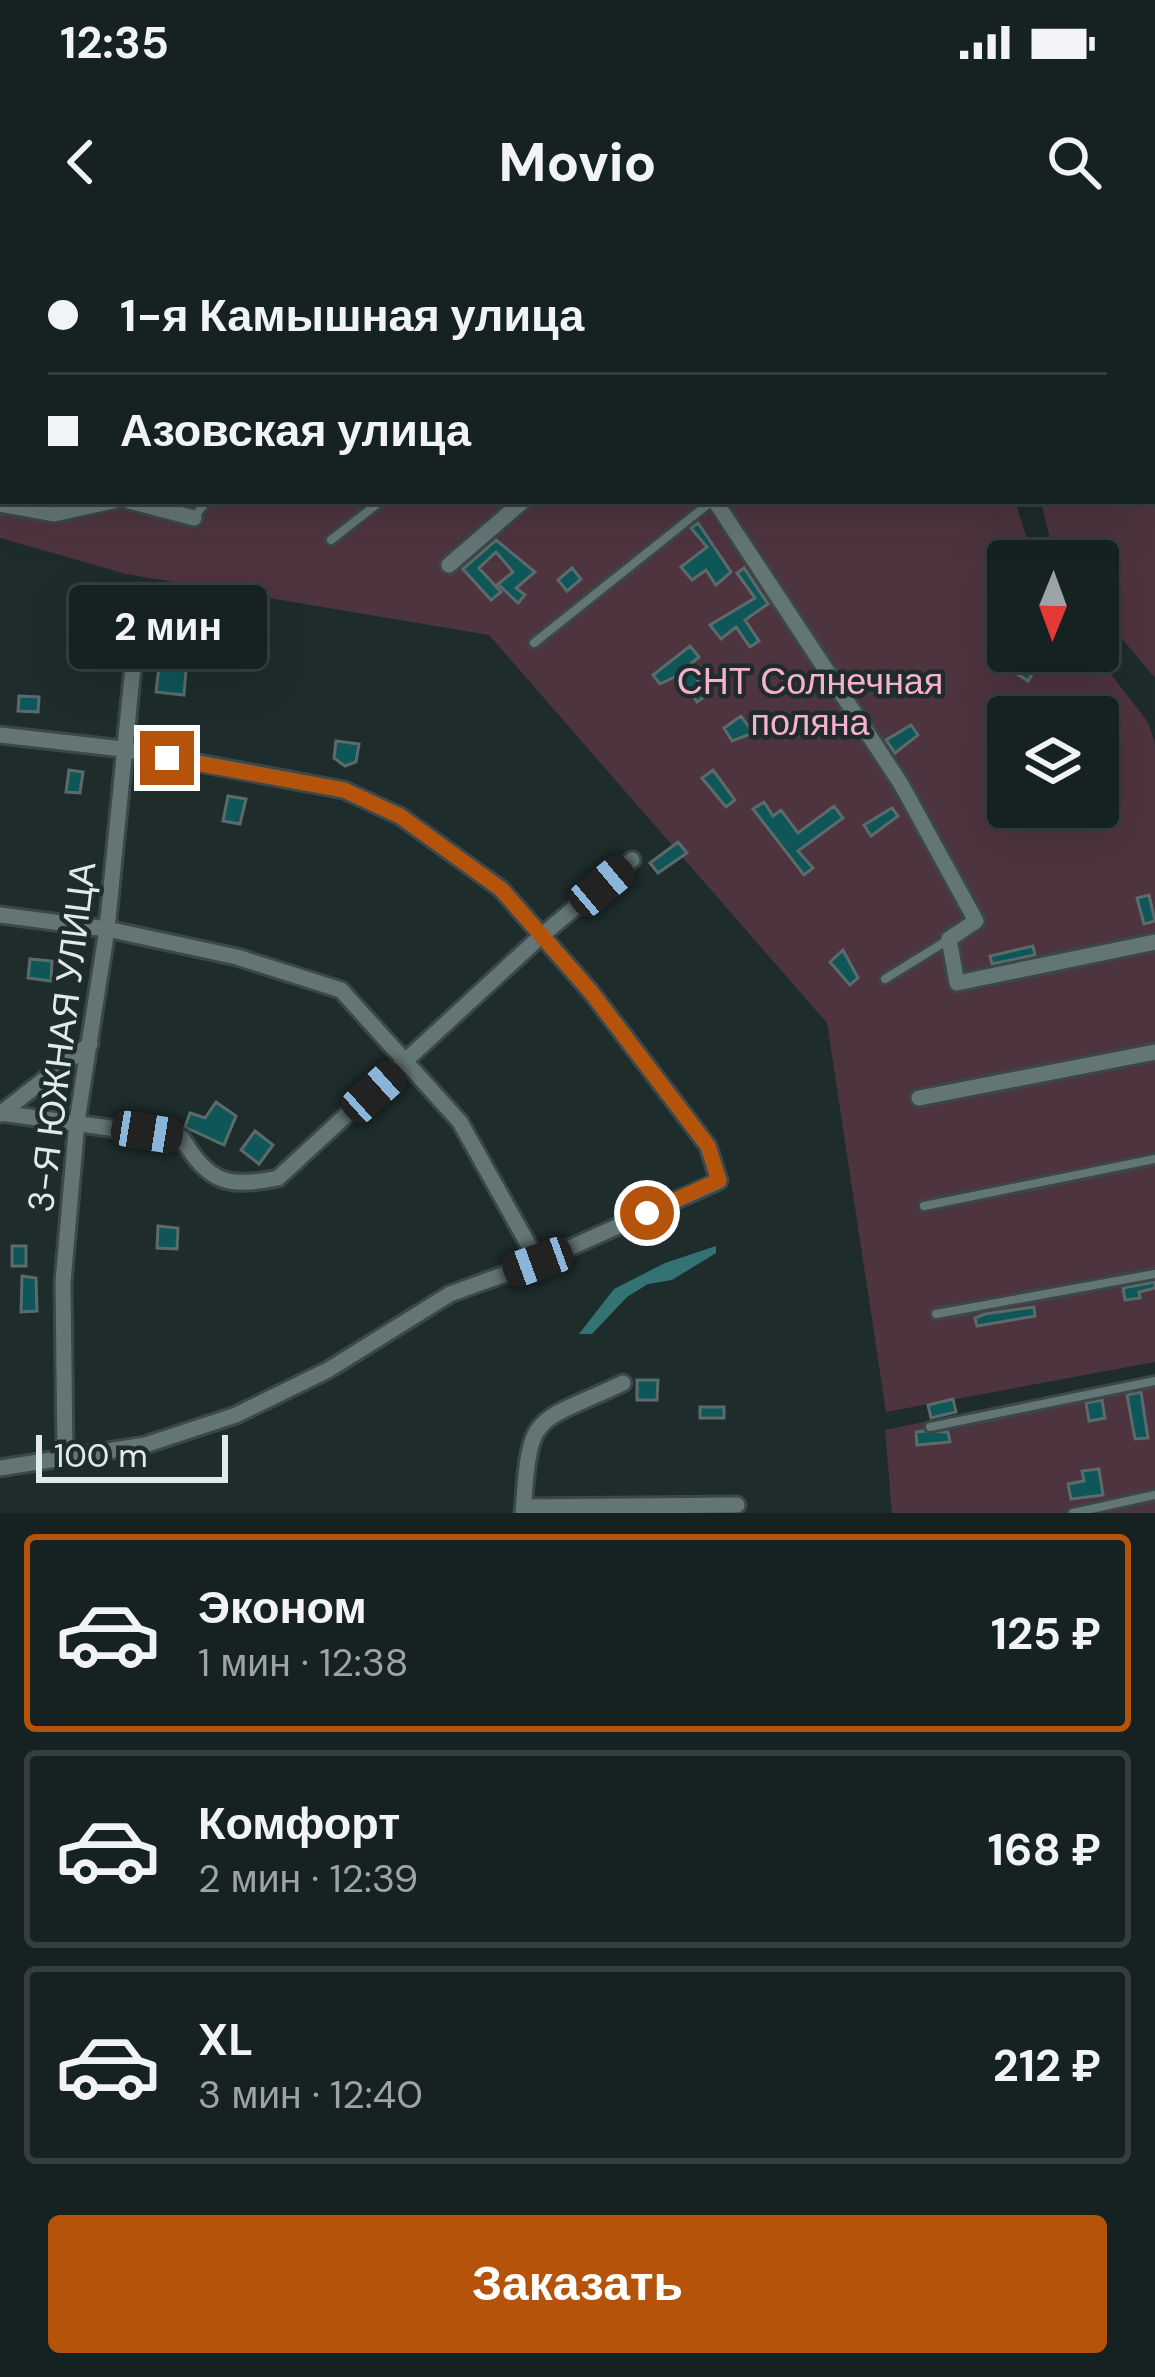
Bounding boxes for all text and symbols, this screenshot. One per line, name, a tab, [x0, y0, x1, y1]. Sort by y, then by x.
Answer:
text: 12:35	[60, 13, 169, 72]
text: Movio	[499, 127, 656, 198]
icon: back	[48, 129, 114, 195]
icon: search	[1041, 129, 1107, 195]
text: 1-я Камышная улица	[120, 286, 584, 345]
text: Азовская улица	[120, 401, 471, 460]
north arrow	[987, 540, 1119, 672]
map controls	[987, 540, 1119, 828]
callout: 2 мин	[68, 584, 266, 668]
text: 2 мин	[114, 601, 222, 652]
park label: СНТ Солнечная поляна	[677, 658, 943, 746]
button: layers	[987, 696, 1119, 828]
route end	[140, 731, 194, 785]
car	[563, 849, 641, 923]
street label: 3-Я ЮЖНАЯ УЛИЦА	[17, 859, 106, 1215]
car	[335, 1055, 413, 1129]
car	[109, 1109, 185, 1155]
route start	[620, 1186, 674, 1240]
car	[498, 1233, 578, 1291]
scale bar	[36, 1429, 228, 1482]
text: 100 m	[54, 1434, 148, 1477]
text: Эконом	[198, 1578, 367, 1637]
icon: car	[54, 1579, 162, 1687]
text: 125 ₽	[991, 1604, 1101, 1663]
text: 1 мин · 12:38	[198, 1637, 408, 1688]
text: Комфорт	[198, 1794, 400, 1853]
icon: car	[54, 1795, 162, 1903]
text: 168 ₽	[988, 1820, 1101, 1879]
text: 2 мин · 12:39	[198, 1853, 418, 1904]
text: XL	[198, 2010, 253, 2069]
icon: car	[54, 2011, 162, 2119]
text: 212 ₽	[993, 2036, 1101, 2095]
text: 3 мин · 12:40	[198, 2069, 423, 2120]
button: Заказать	[48, 2215, 1107, 2353]

